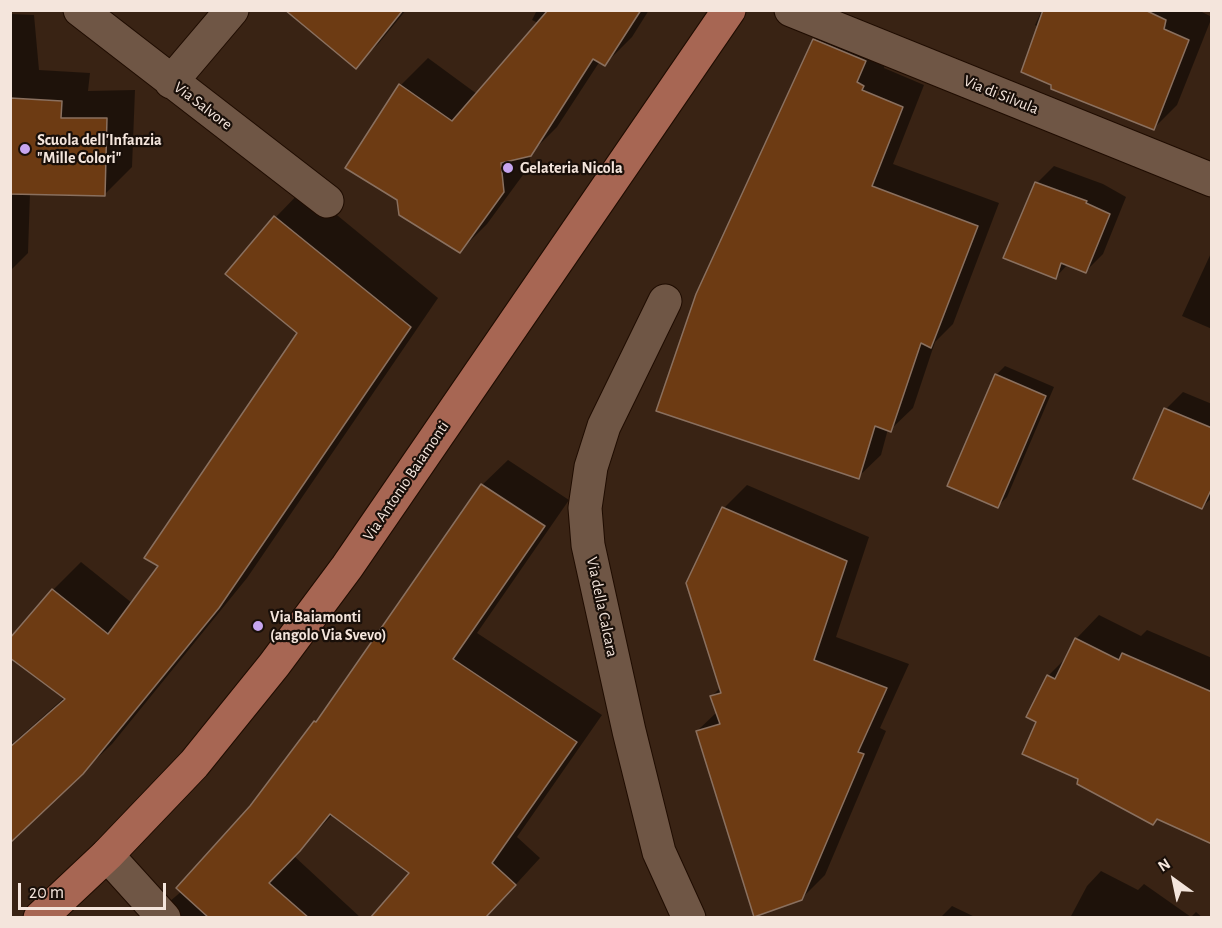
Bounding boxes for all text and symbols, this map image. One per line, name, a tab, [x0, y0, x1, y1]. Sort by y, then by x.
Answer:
street label: Via di Silvula	[961, 71, 1041, 119]
street label: Via Salvore	[170, 78, 236, 134]
place label: Scuola dell'Infanzia "Mille Colori"	[37, 130, 162, 168]
marker: Scuola dell'Infanzia "Mille Colori"	[18, 142, 32, 156]
place label: Gelateria Nicola	[520, 158, 623, 178]
marker: Gelateria Nicola	[501, 161, 515, 175]
street label: Via Antonio Baiamonti	[359, 417, 453, 545]
street label: Via della Calcara	[582, 555, 622, 659]
place label: Via Baiamonti (angolo Via Svevo)	[270, 607, 387, 645]
marker: Via Baiamonti (angolo Via Svevo)	[251, 619, 265, 633]
north arrow	[1144, 850, 1204, 910]
text: N	[1155, 855, 1173, 875]
scale bar	[21, 871, 170, 909]
text: 20 m	[29, 884, 64, 902]

